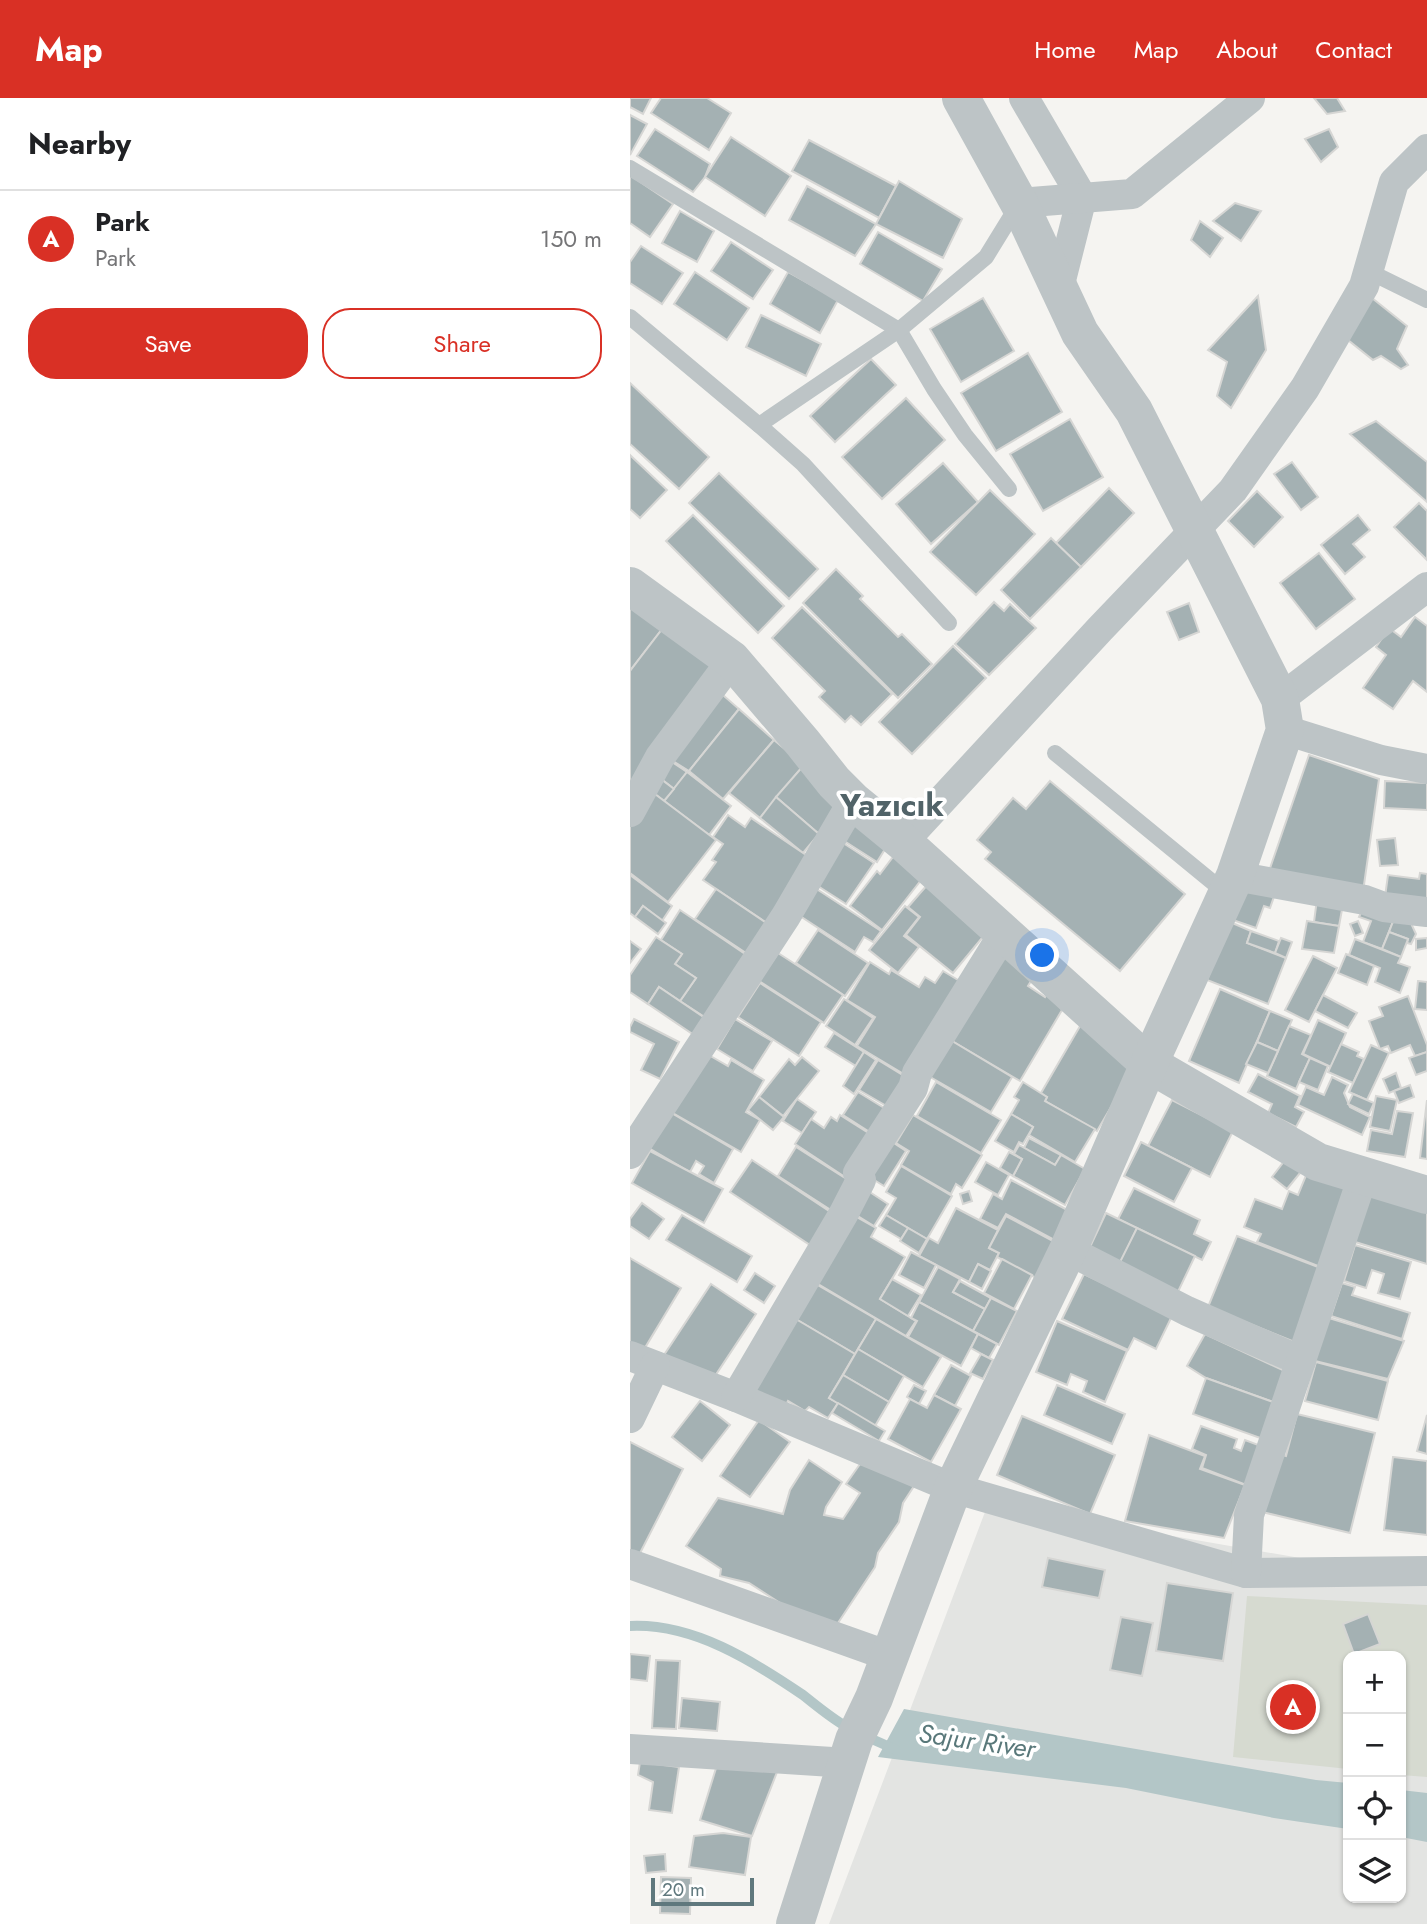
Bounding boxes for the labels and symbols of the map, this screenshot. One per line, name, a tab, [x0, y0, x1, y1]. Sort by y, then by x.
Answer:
district label: Yazıcık	[839, 782, 944, 828]
your location	[1025, 938, 1059, 972]
pin: A	[1270, 1681, 1316, 1733]
water label: Sajur River	[916, 1714, 1039, 1768]
scale bar	[651, 1875, 754, 1907]

